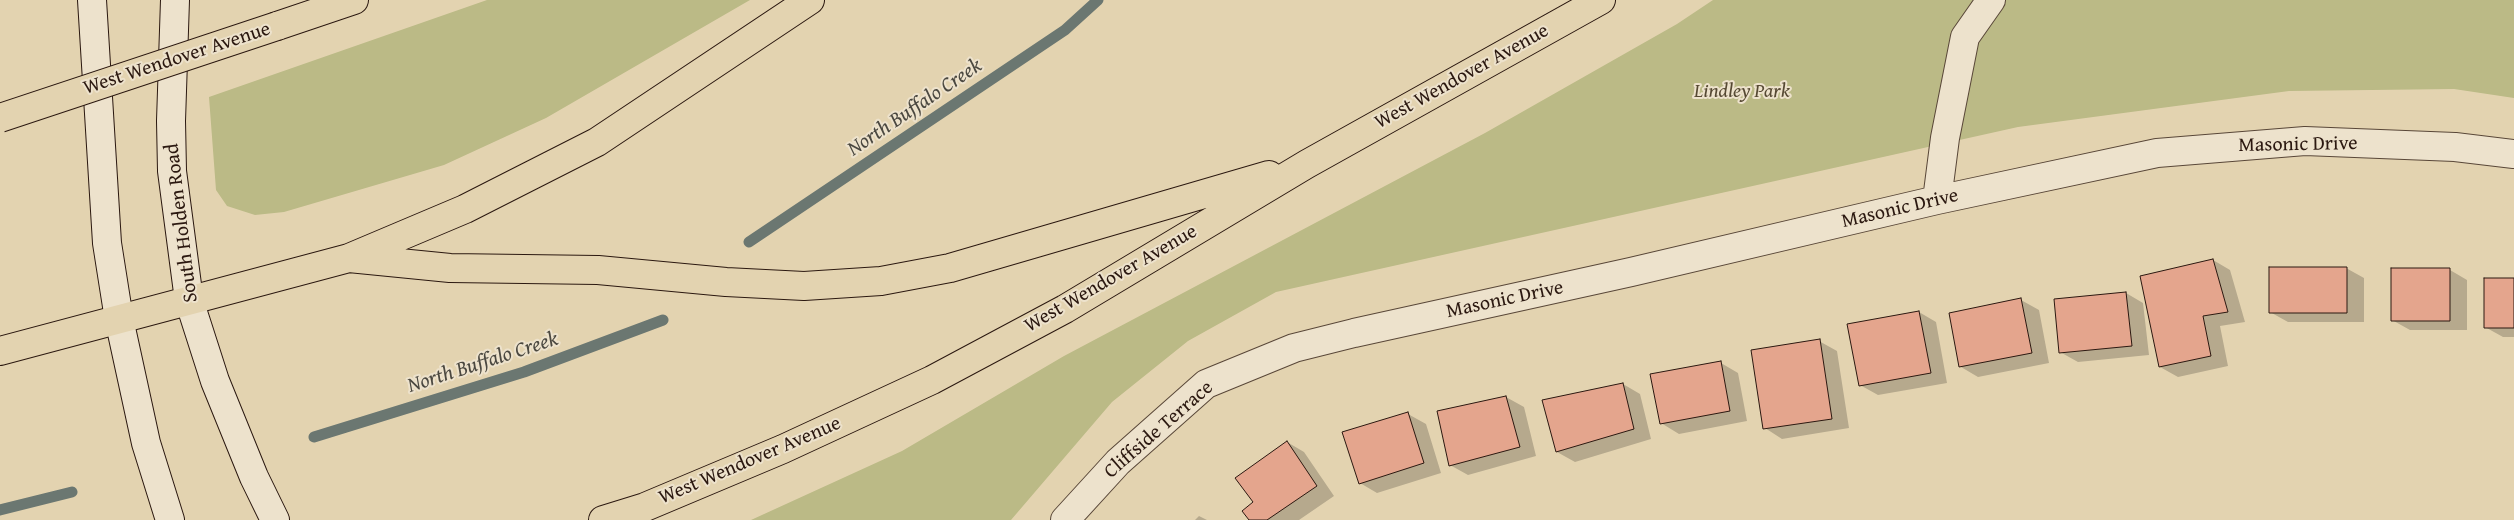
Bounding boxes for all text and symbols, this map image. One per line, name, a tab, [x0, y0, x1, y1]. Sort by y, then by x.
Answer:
street label: West Wendover Avenue	[80, 17, 274, 101]
street label: West Wendover Avenue	[1371, 19, 1553, 135]
water label: North Buffalo Creek	[843, 54, 987, 162]
park label: Lindley Park	[1694, 80, 1790, 104]
street label: Masonic Drive	[2238, 132, 2358, 158]
street label: South Holden Road	[160, 142, 204, 304]
street label: Masonic Drive	[1839, 184, 1961, 234]
street label: West Wendover Avenue	[1020, 220, 1202, 338]
street label: Masonic Drive	[1444, 276, 1566, 324]
water label: North Buffalo Creek	[405, 327, 561, 399]
street label: Cliffside Terrace	[1100, 376, 1218, 484]
street label: West Wendover Avenue	[655, 412, 845, 510]

